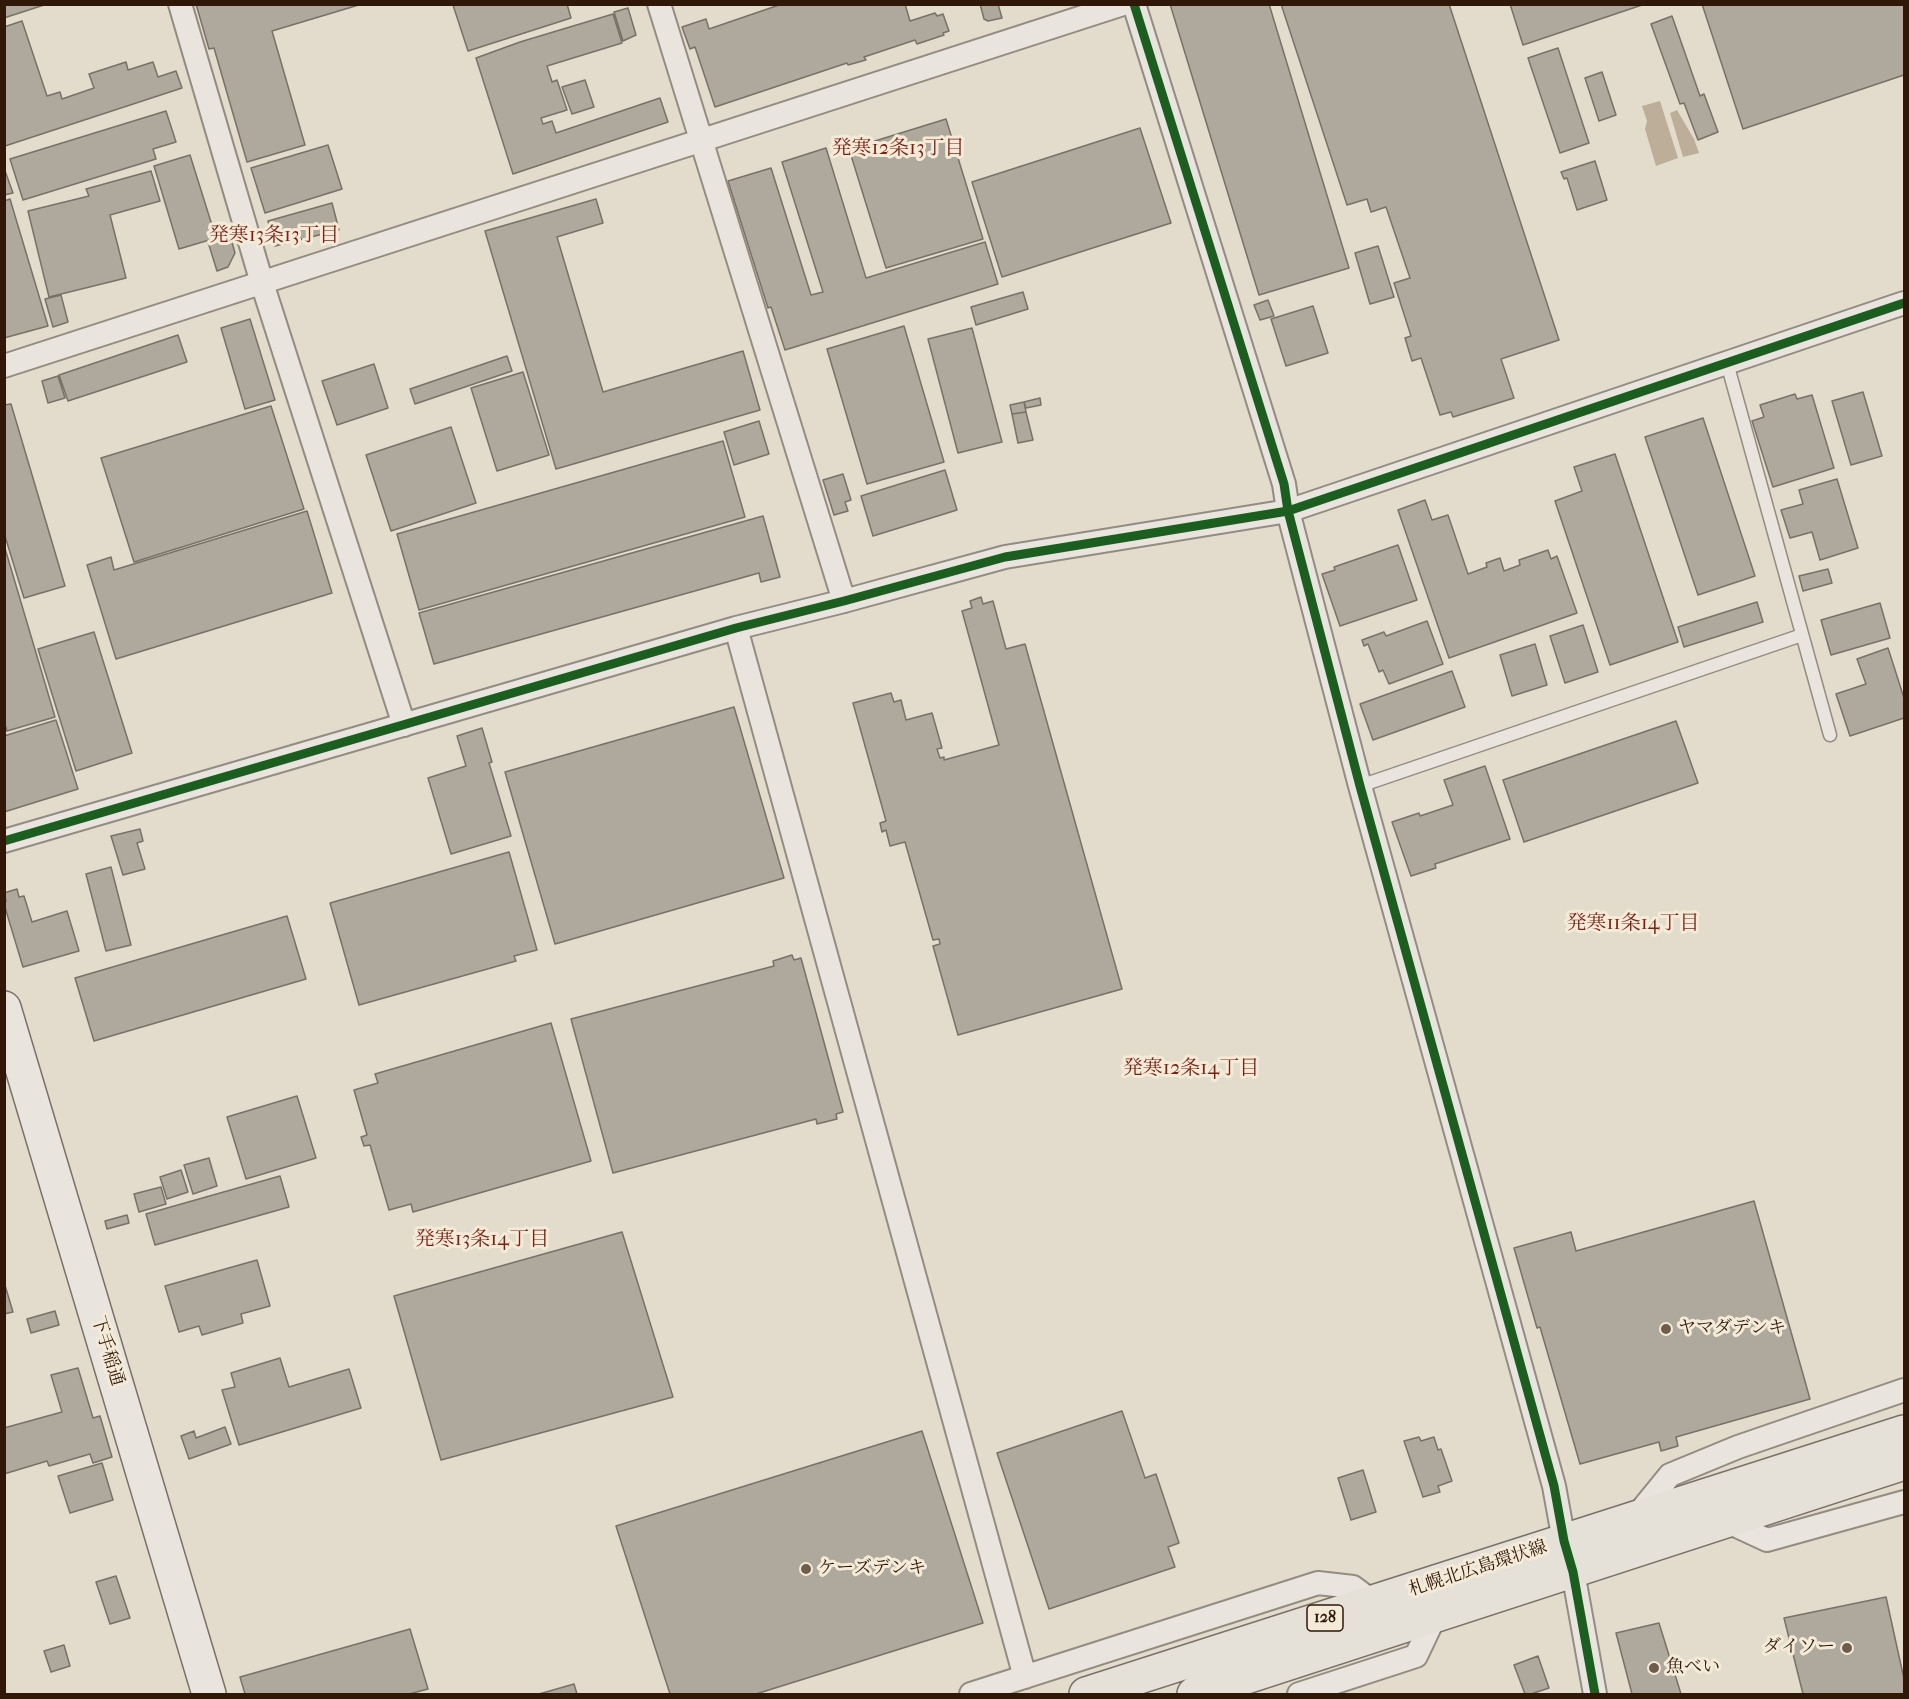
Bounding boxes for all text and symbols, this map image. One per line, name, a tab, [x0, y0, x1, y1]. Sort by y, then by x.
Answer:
district label: 発寒12条13丁目	[832, 137, 964, 161]
district label: 発寒13条13丁目	[209, 224, 339, 248]
district label: 発寒11条14丁目	[1566, 912, 1700, 936]
district label: 発寒12条14丁目	[1123, 1057, 1259, 1081]
district label: 発寒13条14丁目	[415, 1228, 549, 1252]
street label: 下手稲通	[86, 1313, 128, 1389]
place label: ヤマダデンキ	[1678, 1318, 1786, 1340]
marker: ヤマダデンキ	[1659, 1322, 1673, 1336]
street label: 札幌北広島環状線	[1406, 1536, 1550, 1602]
place label: ケーズデンキ	[818, 1558, 926, 1580]
marker: ケーズデンキ	[799, 1562, 813, 1576]
road number: 128	[1307, 1605, 1343, 1631]
place label: ダイソー	[1763, 1637, 1835, 1659]
marker: ダイソー	[1840, 1641, 1854, 1655]
place label: 魚べい	[1666, 1657, 1720, 1679]
marker: 魚べい	[1647, 1661, 1661, 1675]

